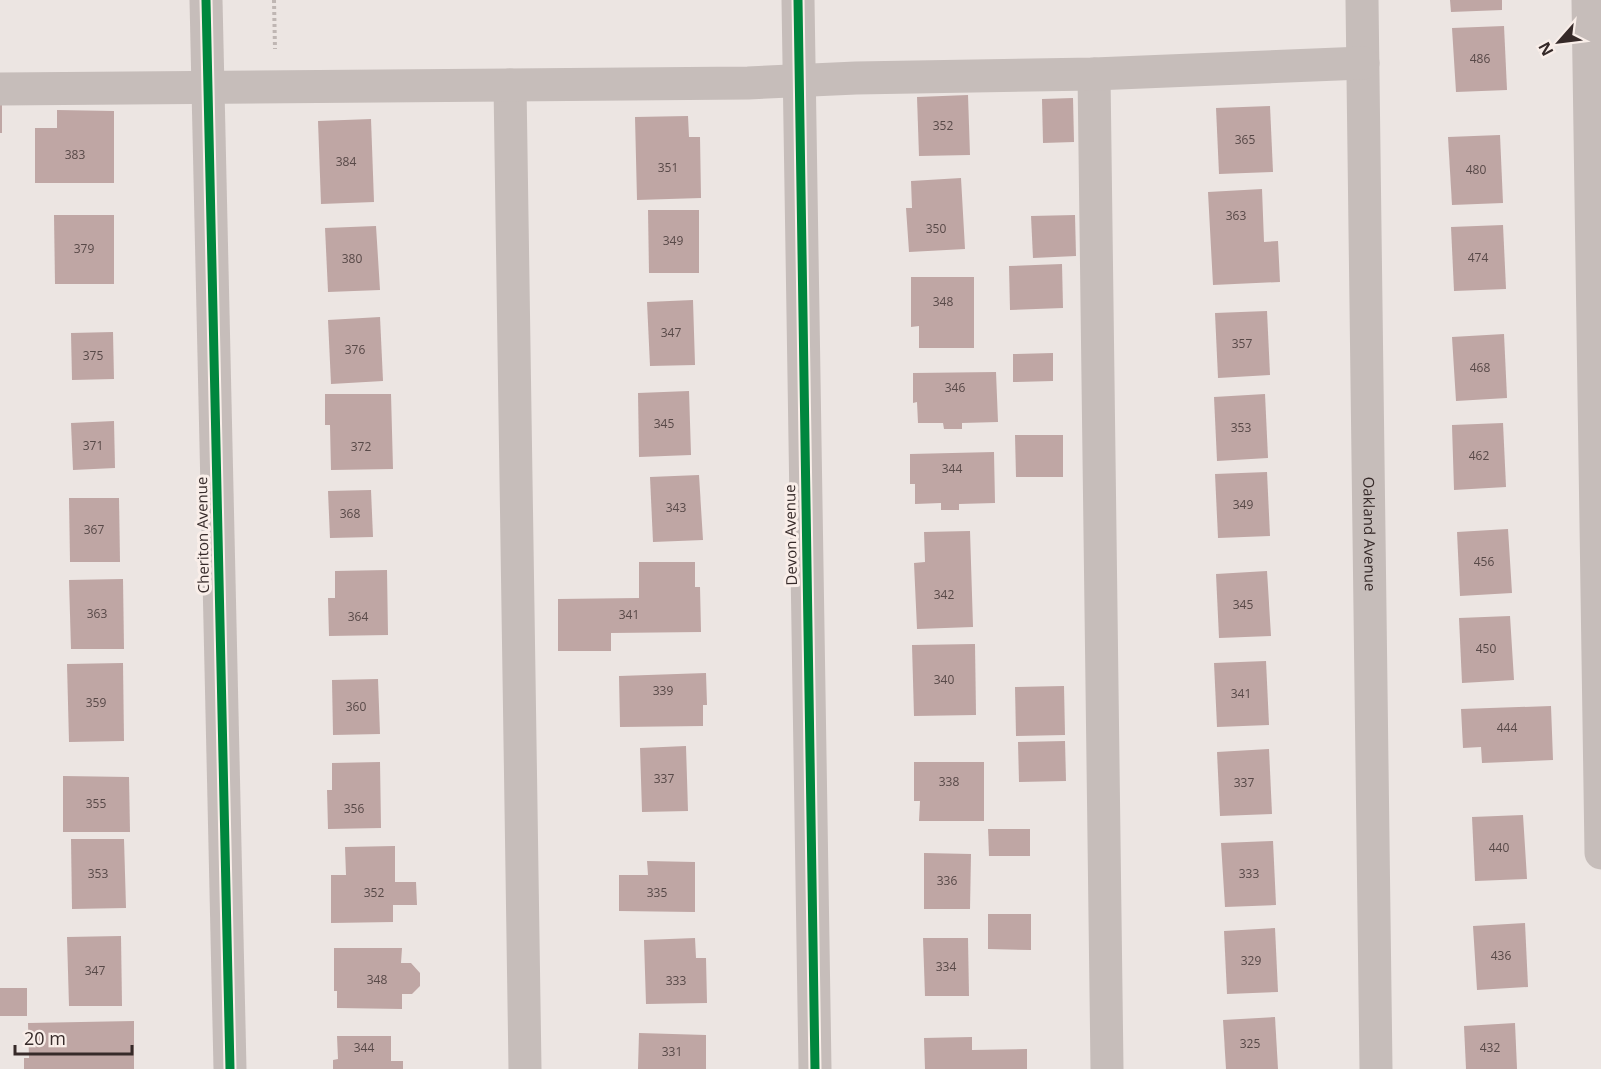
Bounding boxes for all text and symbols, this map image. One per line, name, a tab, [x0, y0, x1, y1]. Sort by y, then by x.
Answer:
north arrow	[1529, 12, 1589, 72]
text: N	[1533, 38, 1559, 60]
house number: 486	[1470, 50, 1490, 67]
house number: 352	[933, 117, 953, 134]
house number: 365	[1235, 131, 1255, 148]
house number: 383	[65, 146, 85, 163]
house number: 384	[336, 153, 356, 170]
house number: 351	[658, 159, 678, 176]
house number: 480	[1466, 161, 1486, 178]
house number: 363	[1226, 207, 1246, 224]
house number: 350	[926, 220, 946, 237]
house number: 349	[663, 232, 683, 249]
house number: 379	[74, 240, 94, 257]
house number: 474	[1468, 249, 1488, 266]
house number: 380	[342, 250, 362, 267]
house number: 348	[933, 293, 953, 310]
house number: 347	[661, 324, 681, 341]
house number: 357	[1232, 335, 1252, 352]
house number: 376	[345, 341, 365, 358]
house number: 375	[83, 347, 103, 364]
house number: 468	[1470, 359, 1490, 376]
house number: 346	[945, 379, 965, 396]
house number: 345	[654, 415, 674, 432]
house number: 353	[1231, 419, 1251, 436]
house number: 371	[83, 437, 103, 454]
house number: 372	[351, 438, 371, 455]
house number: 462	[1469, 447, 1489, 464]
house number: 344	[942, 460, 962, 477]
street label: Cheriton Avenue	[191, 477, 213, 594]
street label: Oakland Avenue	[1359, 477, 1381, 591]
street label: Devon Avenue	[779, 484, 801, 586]
house number: 349	[1233, 496, 1253, 513]
house number: 343	[666, 499, 686, 516]
house number: 368	[340, 505, 360, 522]
house number: 367	[84, 521, 104, 538]
house number: 456	[1474, 553, 1494, 570]
house number: 342	[934, 586, 954, 603]
house number: 345	[1233, 596, 1253, 613]
house number: 363	[87, 605, 107, 622]
house number: 341	[619, 606, 639, 623]
house number: 364	[348, 608, 368, 625]
house number: 450	[1476, 640, 1496, 657]
house number: 340	[934, 671, 954, 688]
house number: 339	[653, 682, 673, 699]
house number: 341	[1231, 685, 1251, 702]
house number: 359	[86, 694, 106, 711]
house number: 360	[346, 698, 366, 715]
house number: 444	[1497, 719, 1517, 736]
house number: 337	[654, 770, 674, 787]
house number: 338	[939, 773, 959, 790]
house number: 337	[1234, 774, 1254, 791]
house number: 355	[86, 795, 106, 812]
house number: 356	[344, 800, 364, 817]
house number: 440	[1489, 839, 1509, 856]
house number: 353	[88, 865, 108, 882]
house number: 333	[1239, 865, 1259, 882]
house number: 336	[937, 872, 957, 889]
house number: 352	[364, 884, 384, 901]
house number: 335	[647, 884, 667, 901]
house number: 436	[1491, 947, 1511, 964]
house number: 329	[1241, 952, 1261, 969]
house number: 334	[936, 958, 956, 975]
house number: 347	[85, 962, 105, 979]
house number: 348	[367, 971, 387, 988]
house number: 333	[666, 972, 686, 989]
scale bar	[15, 1018, 132, 1056]
text: 20 m	[24, 1026, 66, 1050]
house number: 325	[1240, 1035, 1260, 1052]
house number: 344	[354, 1039, 374, 1056]
house number: 432	[1480, 1039, 1500, 1056]
house number: 331	[662, 1043, 682, 1060]

